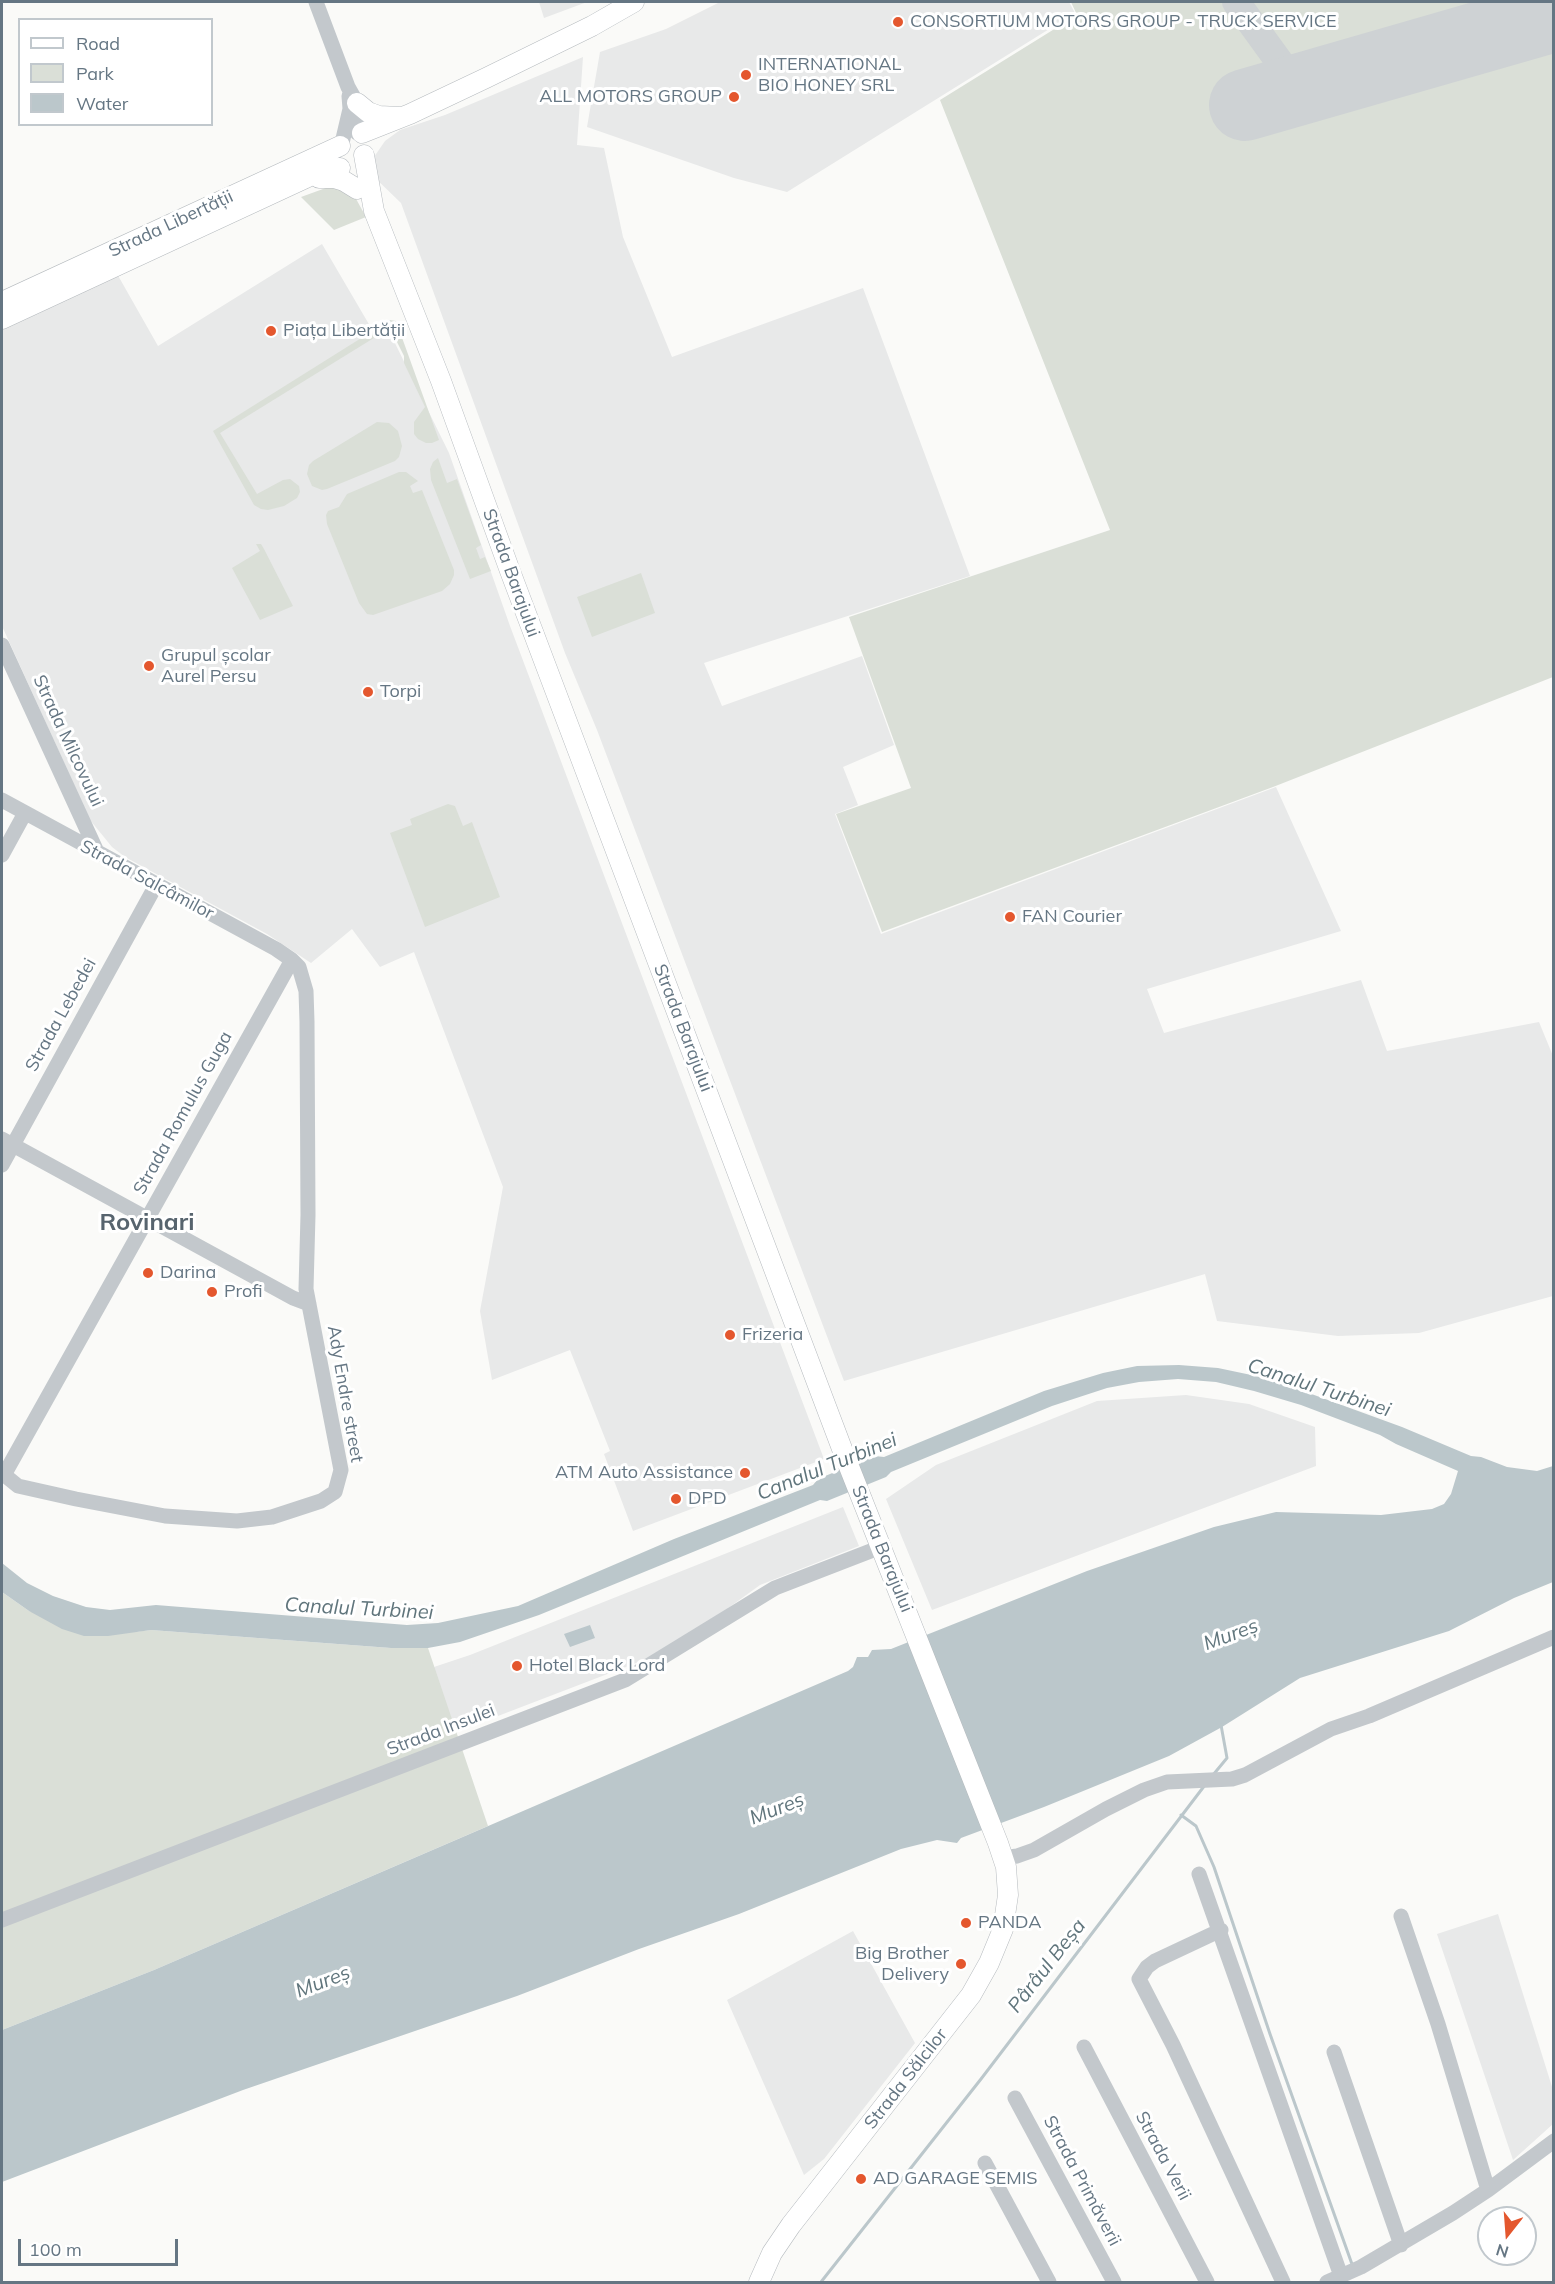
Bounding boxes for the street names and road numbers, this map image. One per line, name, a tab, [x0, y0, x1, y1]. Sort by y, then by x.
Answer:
street label: Strada Libertății	[105, 186, 237, 262]
street label: Strada Barajului	[478, 506, 544, 640]
street label: Strada Milcovului	[28, 672, 108, 810]
street label: Strada Salcâmilor	[76, 836, 218, 924]
street label: Strada Lebedei	[21, 955, 101, 1075]
street label: Strada Barajului	[649, 961, 717, 1095]
street label: Strada Romulus Guga	[129, 1028, 237, 1198]
street label: Ady Endre street	[322, 1324, 368, 1464]
street label: Strada Barajului	[847, 1482, 917, 1616]
street label: Strada Insulei	[384, 1700, 498, 1760]
street label: Strada Sălcilor	[860, 2024, 952, 2134]
street label: Strada Verii	[1131, 2108, 1195, 2204]
street label: Strada Primăverii	[1039, 2112, 1125, 2250]

